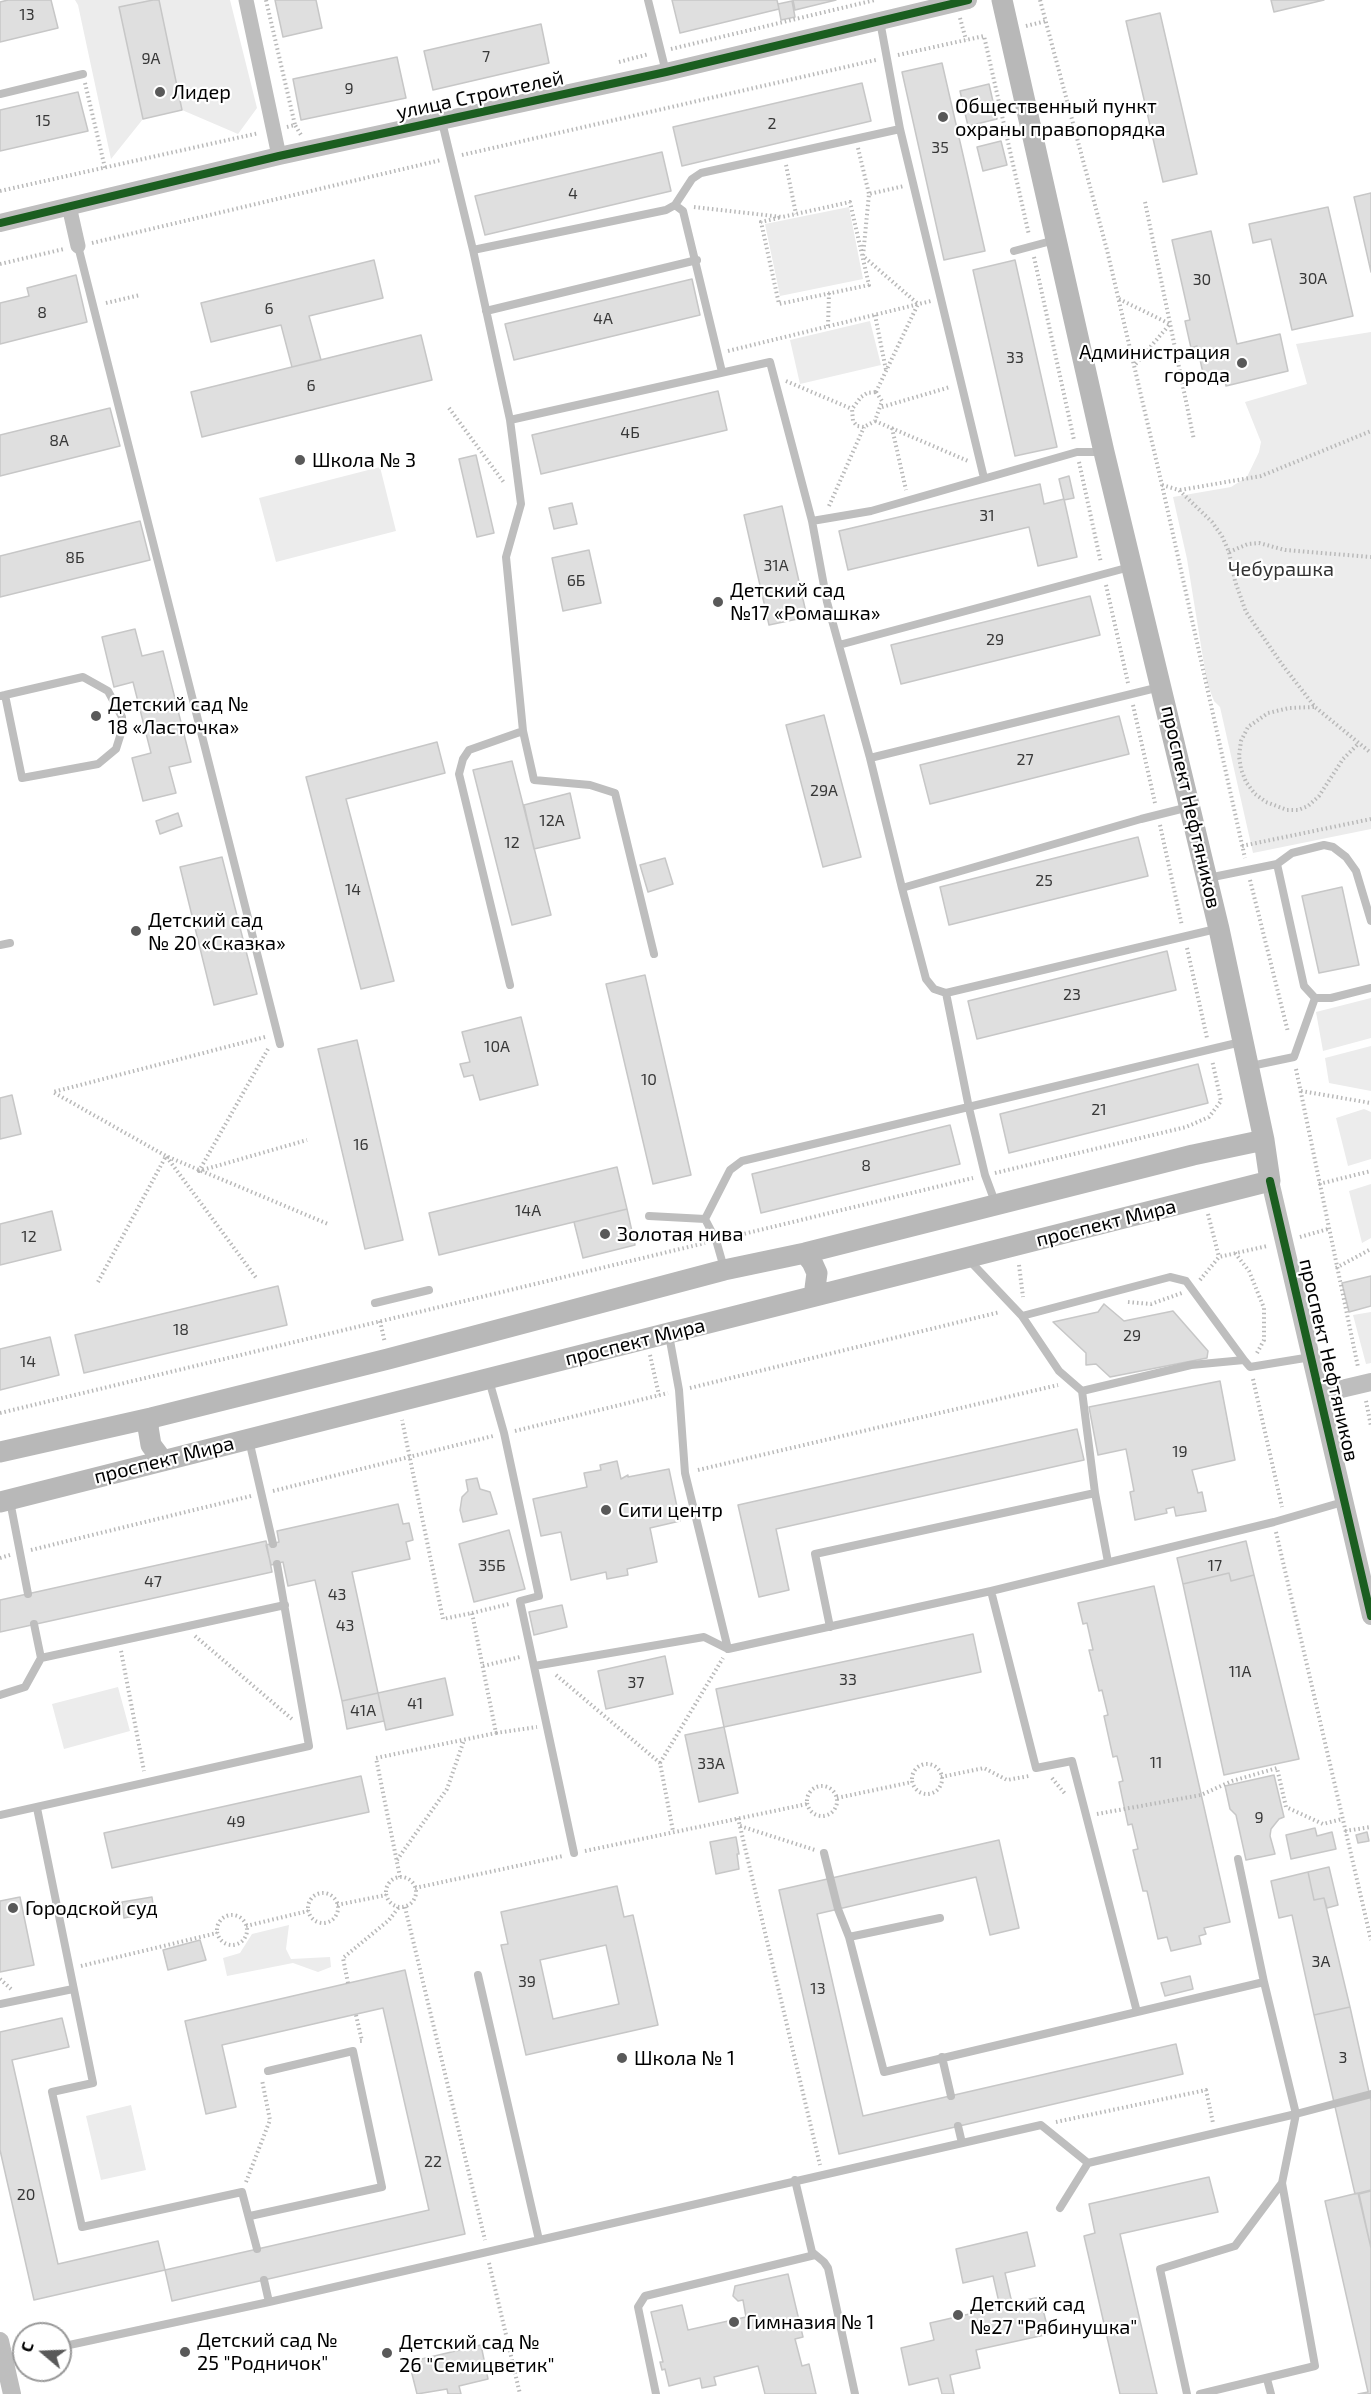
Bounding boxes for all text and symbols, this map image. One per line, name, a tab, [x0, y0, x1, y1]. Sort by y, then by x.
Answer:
house number: 13	[19, 5, 35, 25]
house number: 7	[482, 47, 490, 67]
house number: 9А	[141, 49, 161, 69]
street label: улица Строителей	[394, 66, 566, 124]
house number: 9	[344, 79, 354, 99]
place label: Лидер	[172, 80, 231, 104]
marker: Лидер	[153, 85, 167, 99]
place label: Общественный пункт охраны правопорядка	[955, 94, 1166, 141]
marker: Общественный пункт охраны правопорядка	[936, 110, 950, 124]
house number: 15	[36, 111, 50, 131]
house number: 2	[768, 114, 776, 134]
house number: 35	[931, 138, 949, 158]
house number: 4	[568, 184, 578, 204]
house number: 30А	[1299, 269, 1327, 289]
house number: 30	[1193, 270, 1211, 290]
house number: 6	[264, 299, 274, 319]
house number: 8	[37, 303, 47, 323]
house number: 4А	[593, 309, 613, 329]
place label: Администрация города	[1079, 340, 1230, 387]
house number: 33	[1006, 348, 1024, 368]
marker: Администрация города	[1235, 356, 1249, 370]
house number: 6	[306, 376, 316, 396]
house number: 4Б	[620, 423, 640, 443]
house number: 8А	[49, 431, 69, 451]
place label: Школа № 3	[312, 448, 416, 472]
marker: Школа № 3	[293, 453, 307, 467]
house number: 31	[979, 506, 995, 526]
house number: 8Б	[65, 548, 85, 568]
house number: 31А	[763, 556, 789, 576]
park label: Чебурашка	[1228, 557, 1334, 581]
house number: 6Б	[567, 571, 585, 591]
place label: Детский сад №17 «Ромашка»	[730, 578, 880, 625]
marker: Детский сад №17 «Ромашка»	[711, 595, 725, 609]
house number: 29	[986, 630, 1004, 650]
place label: Детский сад № 18 «Ласточка»	[108, 692, 249, 739]
street label: проспект Нефтяников	[1156, 703, 1226, 911]
marker: Детский сад № 18 «Ласточка»	[89, 709, 103, 723]
house number: 27	[1016, 750, 1034, 770]
house number: 29А	[810, 781, 838, 801]
house number: 12А	[539, 811, 565, 831]
house number: 12	[504, 833, 520, 853]
house number: 25	[1035, 871, 1053, 891]
house number: 14	[345, 880, 361, 900]
place label: Детский сад № 20 «Сказка»	[148, 908, 286, 955]
marker: Детский сад № 20 «Сказка»	[129, 924, 143, 938]
house number: 23	[1063, 985, 1081, 1005]
house number: 10А	[484, 1037, 510, 1057]
house number: 10	[641, 1070, 657, 1090]
house number: 21	[1091, 1100, 1107, 1120]
house number: 16	[353, 1135, 369, 1155]
house number: 8	[861, 1156, 871, 1176]
street label: проспект Мира	[1033, 1194, 1179, 1252]
house number: 14А	[515, 1201, 541, 1221]
place label: Золотая нива	[617, 1222, 743, 1246]
house number: 12	[21, 1227, 37, 1247]
marker: Золотая нива	[598, 1227, 612, 1241]
street label: проспект Нефтяников	[1294, 1256, 1364, 1464]
street label: проспект Мира	[562, 1313, 708, 1371]
house number: 18	[173, 1320, 189, 1340]
house number: 29	[1123, 1326, 1141, 1346]
house number: 14	[20, 1352, 36, 1372]
street label: проспект Мира	[91, 1431, 237, 1489]
house number: 19	[1172, 1442, 1188, 1462]
place label: Сити центр	[618, 1498, 723, 1522]
marker: Сити центр	[599, 1503, 613, 1517]
house number: 35Б	[478, 1556, 506, 1576]
house number: 17	[1208, 1556, 1222, 1576]
house number: 47	[144, 1572, 162, 1592]
house number: 43	[328, 1585, 346, 1605]
house number: 43	[336, 1616, 354, 1636]
house number: 11А	[1229, 1662, 1251, 1682]
house number: 33	[839, 1670, 857, 1690]
house number: 37	[627, 1673, 645, 1693]
house number: 41	[407, 1694, 423, 1714]
house number: 41А	[350, 1701, 376, 1721]
house number: 11	[1150, 1753, 1162, 1773]
house number: 33А	[697, 1754, 725, 1774]
house number: 9	[1254, 1808, 1264, 1828]
house number: 49	[227, 1812, 245, 1832]
place label: Городской суд	[25, 1896, 158, 1920]
marker: Городской суд	[6, 1901, 20, 1915]
house number: 3А	[1312, 1952, 1330, 1972]
house number: 39	[518, 1972, 536, 1992]
house number: 13	[810, 1979, 826, 1999]
place label: Школа № 1	[634, 2046, 735, 2070]
house number: 3	[1339, 2048, 1347, 2068]
marker: Школа № 1	[615, 2051, 629, 2065]
house number: 22	[424, 2152, 442, 2172]
house number: 20	[17, 2185, 35, 2205]
place label: Детский сад №27 "Рябинушка"	[970, 2292, 1137, 2339]
marker: Детский сад №27 "Рябинушка"	[951, 2308, 965, 2322]
place label: Гимназия № 1	[746, 2310, 874, 2334]
marker: Гимназия № 1	[727, 2315, 741, 2329]
north arrow	[12, 2322, 72, 2382]
place label: Детский сад № 25 "Родничок"	[197, 2328, 338, 2375]
place label: Детский сад № 26 "Семицветик"	[399, 2330, 555, 2377]
text: С	[16, 2339, 37, 2354]
marker: Детский сад № 25 "Родничок"	[178, 2345, 192, 2359]
marker: Детский сад № 26 "Семицветик"	[380, 2346, 394, 2360]

